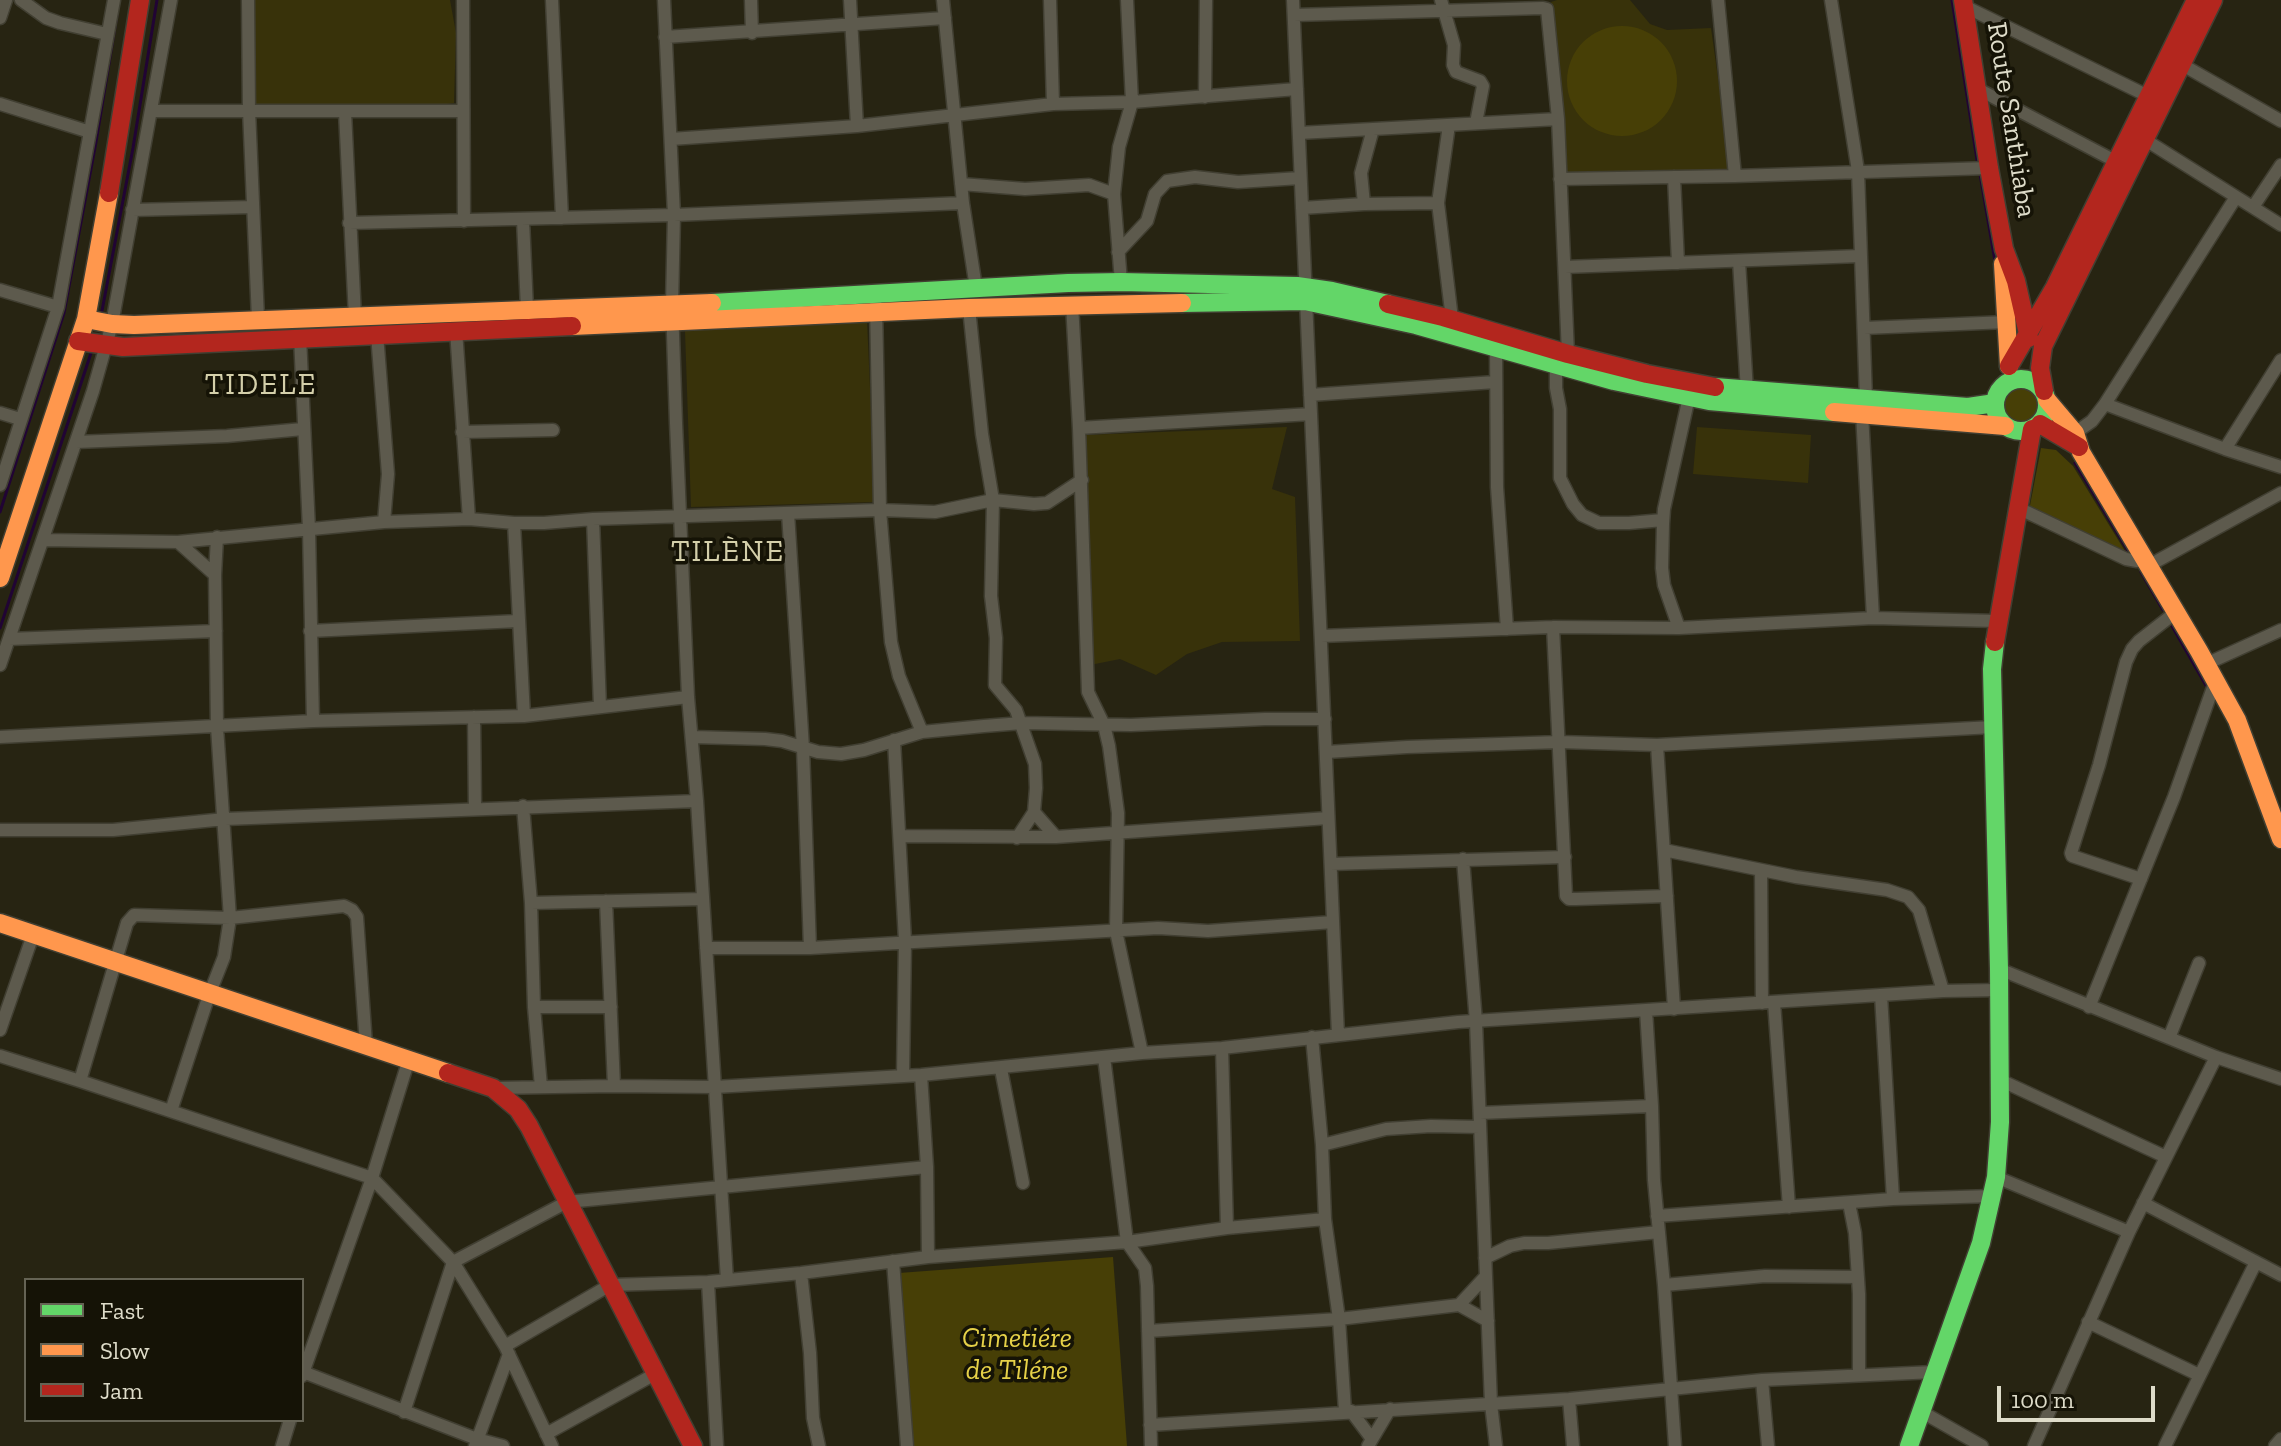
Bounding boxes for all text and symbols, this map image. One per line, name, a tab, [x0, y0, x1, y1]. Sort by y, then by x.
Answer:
street label: Route Santhiaba	[1979, 20, 2043, 220]
district label: TIDELE	[205, 367, 317, 403]
district label: TILÈNE	[671, 534, 785, 570]
legend	[24, 1278, 304, 1422]
text: Fast	[100, 1296, 144, 1325]
park label: Cimetiére de Tiléne	[962, 1322, 1072, 1388]
text: Slow	[100, 1336, 150, 1365]
scale bar	[2001, 1370, 2159, 1420]
text: Jam	[100, 1376, 143, 1405]
text: 100 m	[2011, 1385, 2074, 1414]

